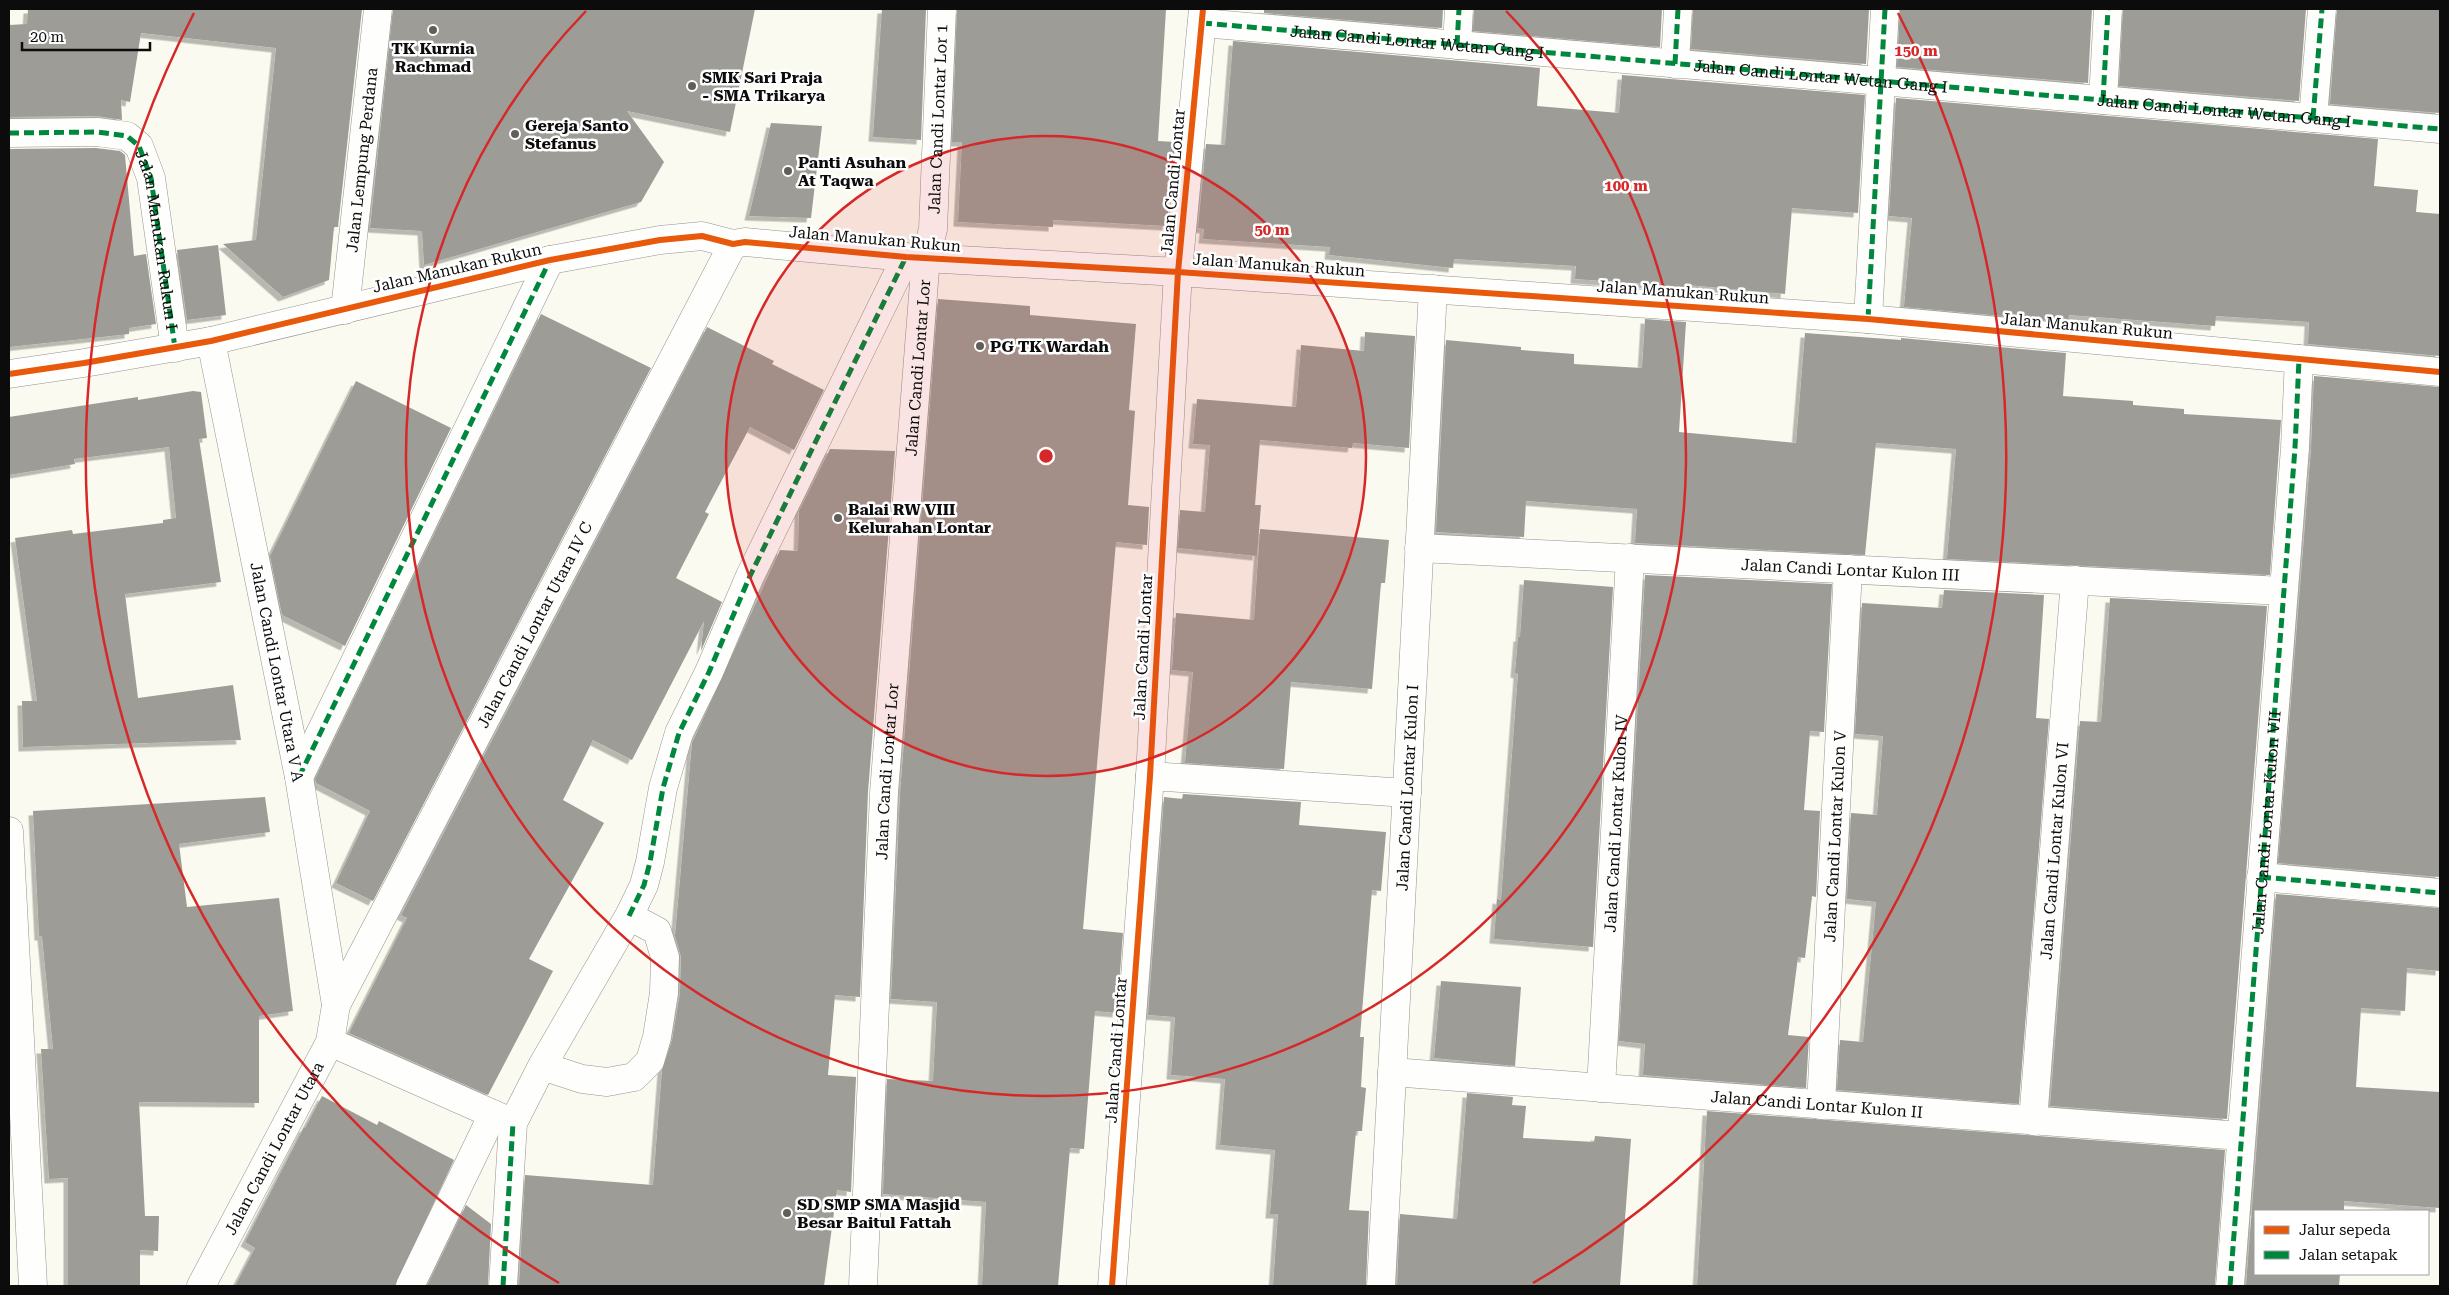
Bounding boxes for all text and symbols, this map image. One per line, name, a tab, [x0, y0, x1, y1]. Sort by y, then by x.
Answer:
scale bar	[22, 20, 150, 52]
street label: Jalan Candi Lontar Wetan Gang I	[1289, 21, 1545, 62]
marker: TK Kurnia Rachmad	[427, 24, 439, 36]
street label: Jalan Candi Lontar Lor 1	[924, 24, 951, 214]
text: 20 m	[30, 28, 65, 46]
place label: TK Kurnia Rachmad	[391, 39, 475, 76]
text: 150 m	[1894, 42, 1938, 60]
street label: Jalan Candi Lontar Wetan Gang I	[1693, 56, 1949, 96]
street label: Jalan Lempung Perdana	[342, 66, 381, 253]
place label: SMK Sari Praja - SMA Trikarya	[702, 68, 826, 105]
marker: SMK Sari Praja - SMA Trikarya	[686, 80, 698, 92]
street label: Jalan Candi Lontar Wetan Gang I	[2096, 90, 2352, 131]
street label: Jalan Candi Lontar	[1157, 108, 1189, 256]
place label: Gereja Santo Stefanus	[525, 116, 629, 153]
marker: Gereja Santo Stefanus	[509, 128, 521, 140]
street label: Jalan Manukan Rukun I	[132, 147, 182, 331]
place label: Panti Asuhan At Taqwa	[798, 153, 906, 190]
marker: Panti Asuhan At Taqwa	[782, 165, 794, 177]
text: 100 m	[1604, 177, 1648, 195]
text: 50 m	[1254, 221, 1290, 239]
street label: Jalan Manukan Rukun	[788, 222, 962, 256]
street label: Jalan Manukan Rukun	[371, 239, 543, 297]
street label: Jalan Manukan Rukun	[1192, 249, 1366, 281]
street label: Jalan Manukan Rukun	[1596, 276, 1770, 308]
street label: Jalan Candi Lontar Lor	[901, 278, 934, 457]
street label: Jalan Manukan Rukun	[2000, 309, 2174, 343]
place label: PG TK Wardah	[990, 337, 1109, 356]
marker: PG TK Wardah	[974, 340, 986, 352]
centre of rings	[1037, 447, 1055, 465]
place label: Balai RW VIII Kelurahan Lontar	[848, 500, 991, 537]
marker: Balai RW VIII Kelurahan Lontar	[832, 512, 844, 524]
street label: Jalan Candi Lontar Utara IV C	[473, 518, 596, 731]
street label: Jalan Candi Lontar Kulon III	[1741, 555, 1960, 584]
street label: Jalan Candi Lontar Utara V A	[246, 561, 308, 784]
street label: Jalan Candi Lontar	[1130, 573, 1156, 721]
street label: Jalan Candi Lontar Lor	[872, 682, 902, 860]
street label: Jalan Candi Lontar Kulon I	[1392, 684, 1422, 892]
street label: Jalan Candi Lontar Kulon VII	[2248, 710, 2284, 935]
street label: Jalan Candi Lontar Kulon IV	[1600, 713, 1631, 933]
street label: Jalan Candi Lontar Kulon V	[1820, 729, 1849, 943]
street label: Jalan Candi Lontar Kulon VI	[2036, 741, 2072, 960]
street label: Jalan Candi Lontar	[1101, 976, 1131, 1124]
street label: Jalan Candi Lontar Utara	[220, 1058, 328, 1238]
street label: Jalan Candi Lontar Kulon II	[1710, 1087, 1924, 1122]
place label: SD SMP SMA Masjid Besar Baitul Fattah	[797, 1195, 960, 1232]
marker: SD SMP SMA Masjid Besar Baitul Fattah	[781, 1207, 793, 1219]
legend	[2254, 1210, 2429, 1275]
text: Jalur sepeda	[2299, 1221, 2390, 1239]
text: Jalan setapak	[2299, 1246, 2398, 1264]

